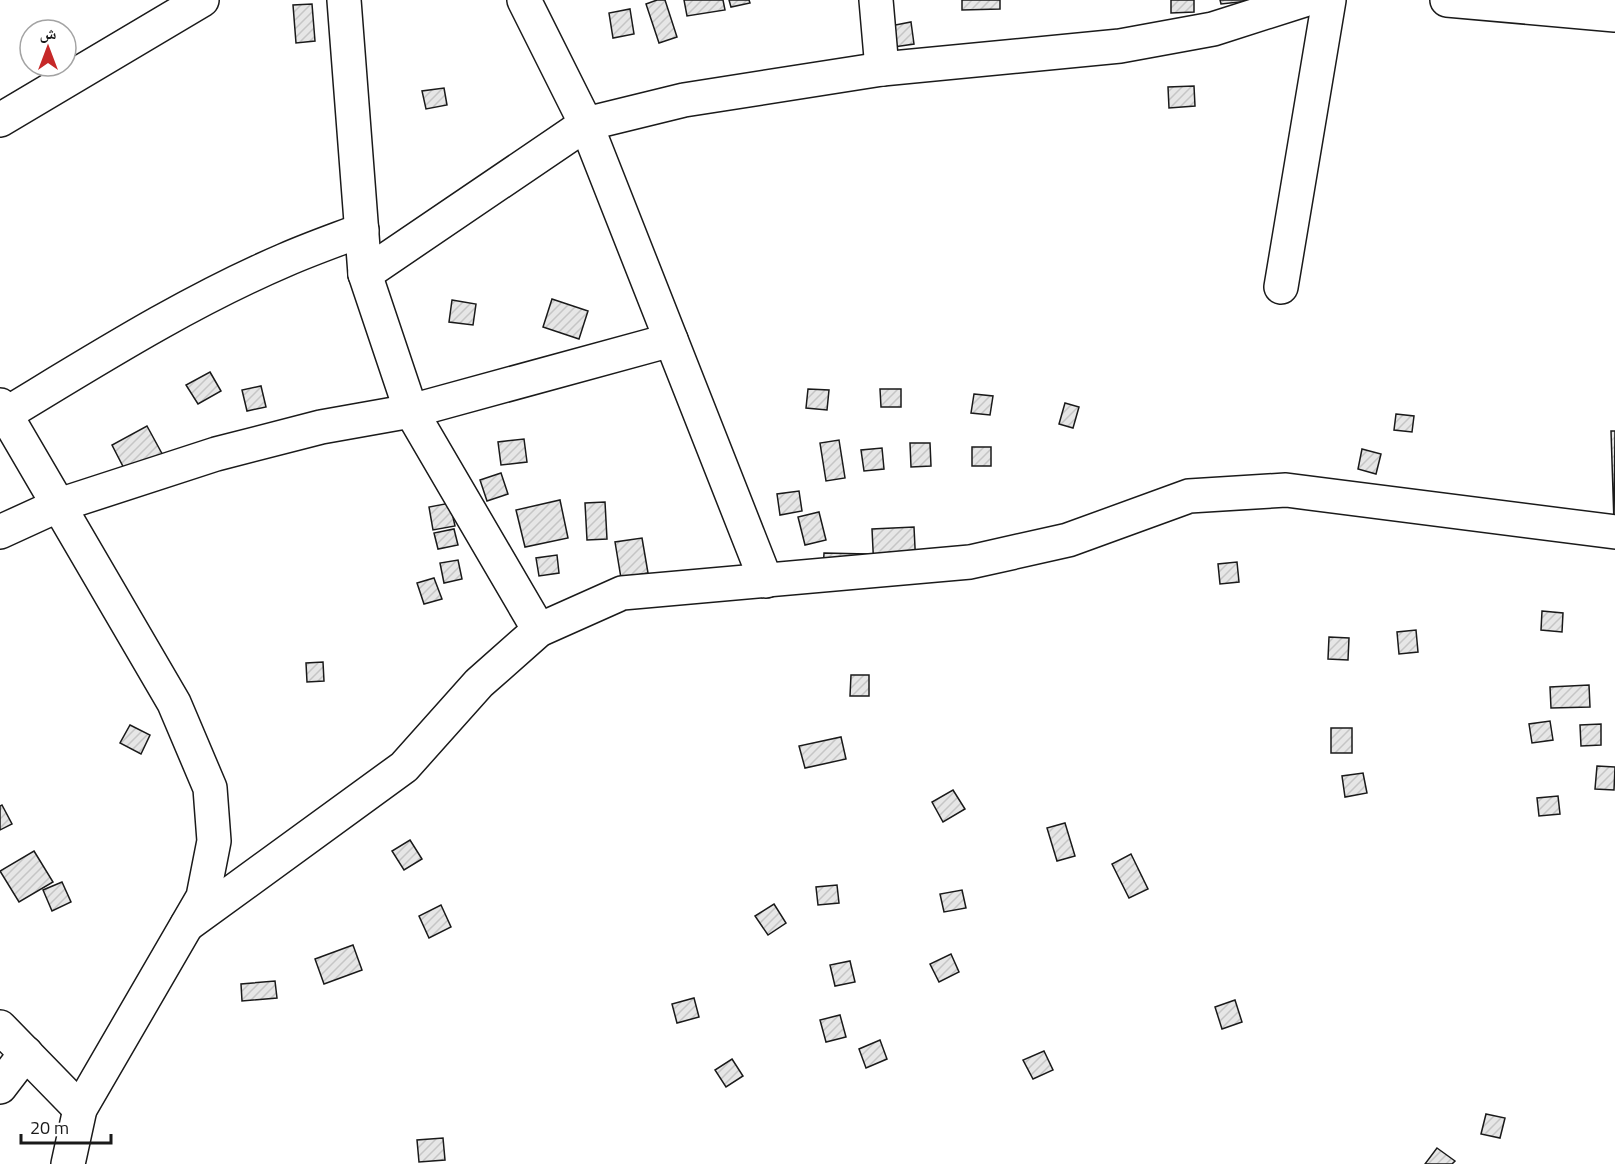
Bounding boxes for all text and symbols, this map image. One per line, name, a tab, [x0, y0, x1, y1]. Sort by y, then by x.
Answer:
north arrow	[18, 18, 78, 78]
text: ش	[40, 21, 57, 45]
scale bar	[21, 1107, 111, 1145]
text: 20 m	[30, 1114, 69, 1141]

